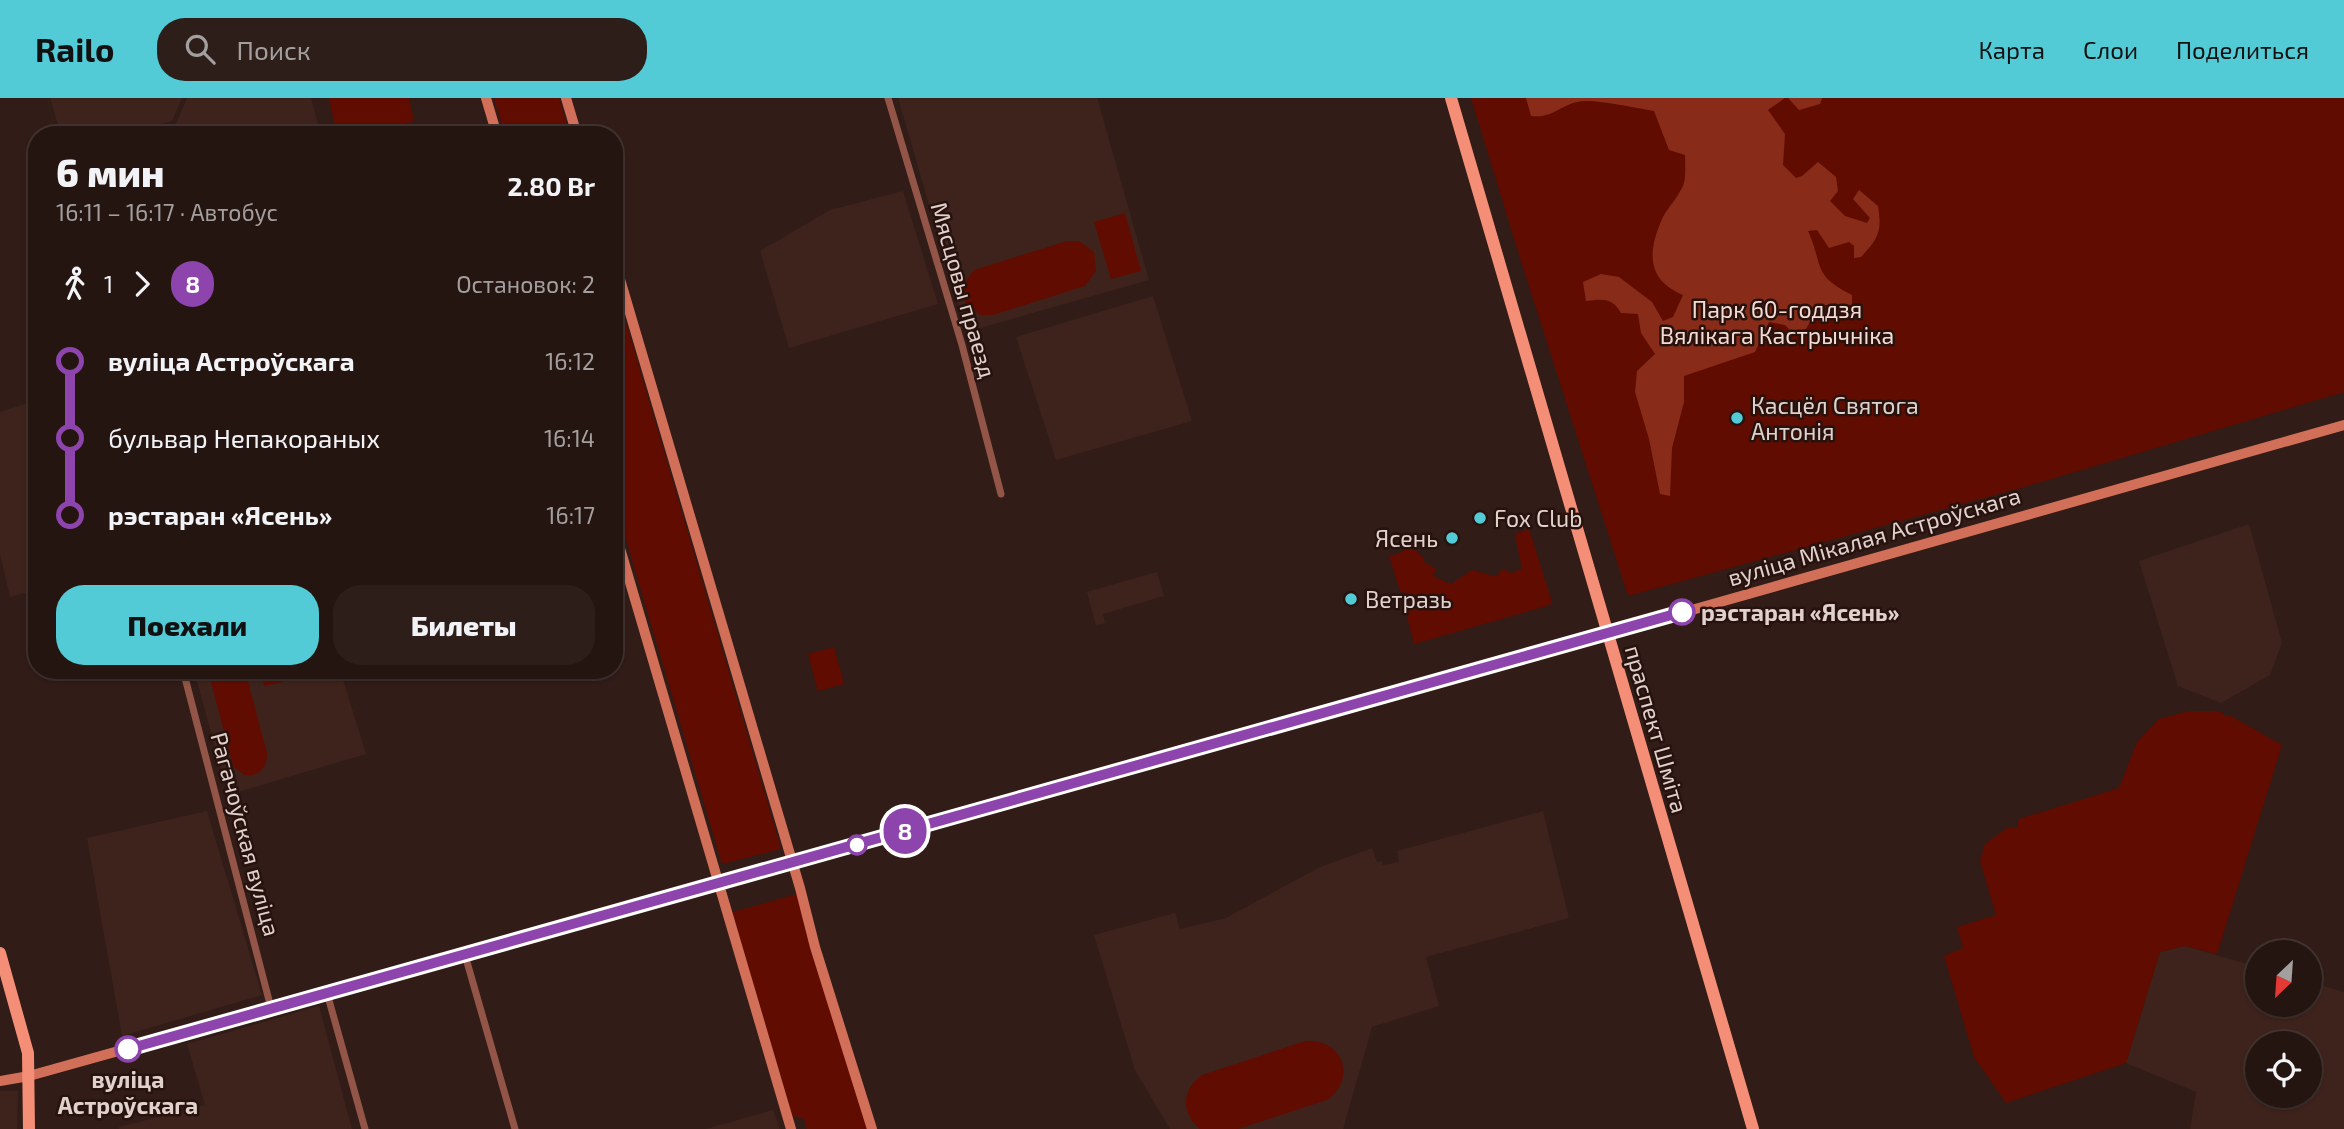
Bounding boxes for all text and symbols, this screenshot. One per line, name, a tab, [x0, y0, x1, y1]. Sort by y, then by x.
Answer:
search box	[157, 18, 647, 81]
text: Railo	[35, 29, 115, 69]
icon: search	[181, 30, 219, 68]
text: Поиск	[237, 34, 311, 65]
text: Карта	[1978, 35, 2045, 64]
text: Слои	[2083, 35, 2138, 64]
text: Поделиться	[2176, 35, 2309, 64]
text: 6 мин	[56, 149, 165, 195]
text: 2.80 Br	[508, 170, 595, 201]
text: 16:11 – 16:17 · Автобус	[56, 198, 278, 226]
street label: Мясцовы праезд	[926, 199, 1002, 381]
icon: walk	[56, 265, 94, 303]
icon: forward	[123, 265, 161, 303]
text: 8	[185, 269, 200, 298]
text: 1	[104, 270, 113, 298]
text: Остановок: 2	[456, 270, 595, 298]
park label: Парк 60-годдзя Вялікага Кастрычніка	[1660, 295, 1894, 349]
text: вуліца Астроўскага	[108, 345, 355, 376]
text: 16:12	[545, 347, 595, 375]
place label: Касцёл Святога Антонія	[1751, 391, 1919, 445]
marker: Касцёл Святога Антонія	[1729, 410, 1745, 426]
text: бульвар Непакораных	[108, 422, 380, 453]
text: 16:14	[544, 424, 595, 452]
street label: вуліца Мікалая Астроўскага	[1724, 481, 2024, 592]
text: рэстаран «Ясень»	[108, 499, 332, 530]
text: 16:17	[546, 501, 595, 529]
place label: Fox Club	[1494, 504, 1582, 532]
marker: Fox Club	[1472, 510, 1488, 526]
place label: Ясень	[1375, 524, 1438, 552]
marker: Ясень	[1444, 530, 1460, 546]
button: Поехали	[56, 585, 319, 665]
button: Билеты	[333, 585, 595, 665]
place label: Ветразь	[1365, 585, 1452, 613]
marker: Ветразь	[1343, 591, 1359, 607]
place label: рэстаран «Ясень»	[1701, 598, 1899, 626]
marker: рэстаран «Ясень»	[1669, 599, 1695, 625]
street label: праспект Шміта	[1620, 642, 1694, 816]
street label: Рагачоўская вуліца	[204, 729, 287, 939]
line badge: 8	[882, 808, 928, 854]
text: 8	[898, 816, 912, 845]
unlabelled marker	[847, 835, 867, 855]
north arrow	[2245, 940, 2322, 1017]
map controls	[2245, 940, 2322, 1108]
button: locate	[2245, 1031, 2322, 1108]
marker: вуліца Астроўскага	[115, 1036, 141, 1062]
place label: вуліца Астроўскага	[58, 1065, 198, 1119]

